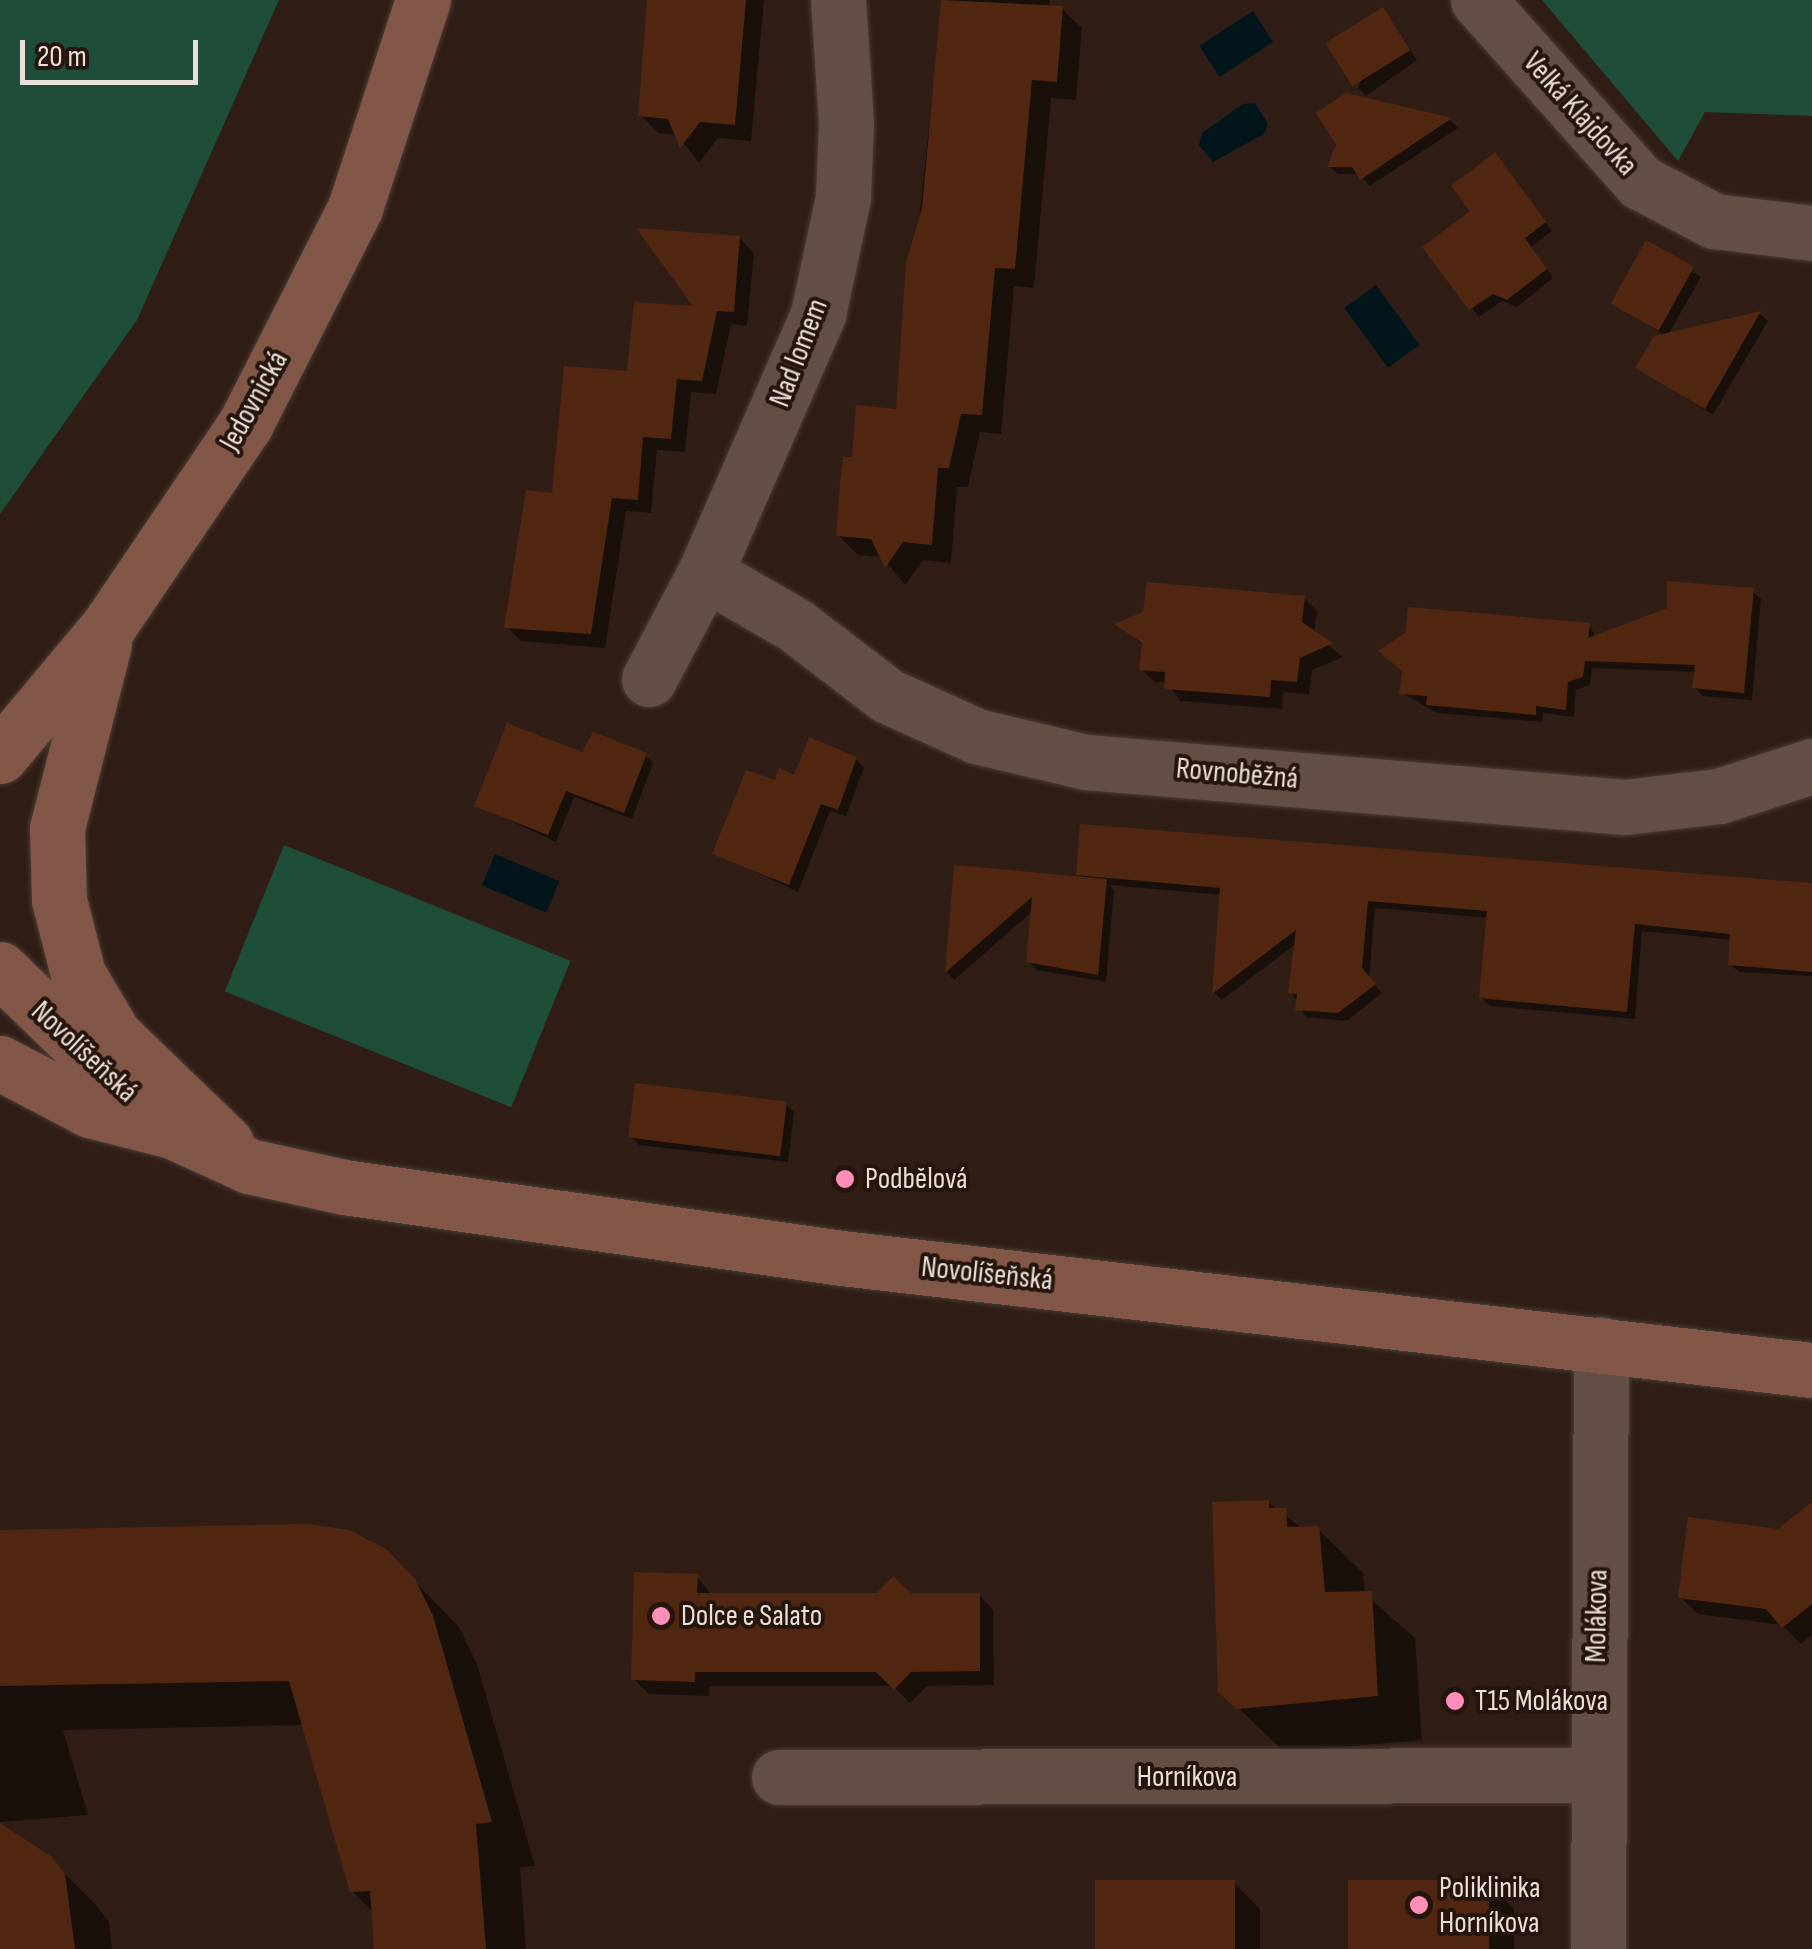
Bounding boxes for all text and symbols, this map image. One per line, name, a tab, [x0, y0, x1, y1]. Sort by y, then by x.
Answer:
scale bar	[25, 20, 202, 82]
text: 20 m	[37, 39, 87, 75]
street label: Velká Klajdovka	[1515, 45, 1645, 183]
street label: Nad lomem	[762, 294, 836, 412]
street label: Jedovnická	[212, 345, 296, 457]
street label: Rovnoběžná	[1175, 751, 1299, 797]
street label: Novolíšeňská	[23, 994, 145, 1110]
place label: Podbělová	[865, 1161, 968, 1197]
marker: Podbělová	[834, 1168, 856, 1190]
street label: Novolíšeňská	[920, 1249, 1054, 1299]
street label: Molákova	[1578, 1569, 1616, 1663]
place label: Dolce e Salato	[681, 1598, 822, 1634]
marker: Dolce e Salato	[650, 1605, 672, 1627]
place label: T15 Molákova	[1475, 1683, 1608, 1719]
marker: T15 Molákova	[1444, 1690, 1466, 1712]
street label: Horníkova	[1137, 1759, 1237, 1795]
place label: Poliklinika Horníkova	[1439, 1870, 1541, 1940]
marker: Poliklinika Horníkova	[1408, 1894, 1430, 1916]

